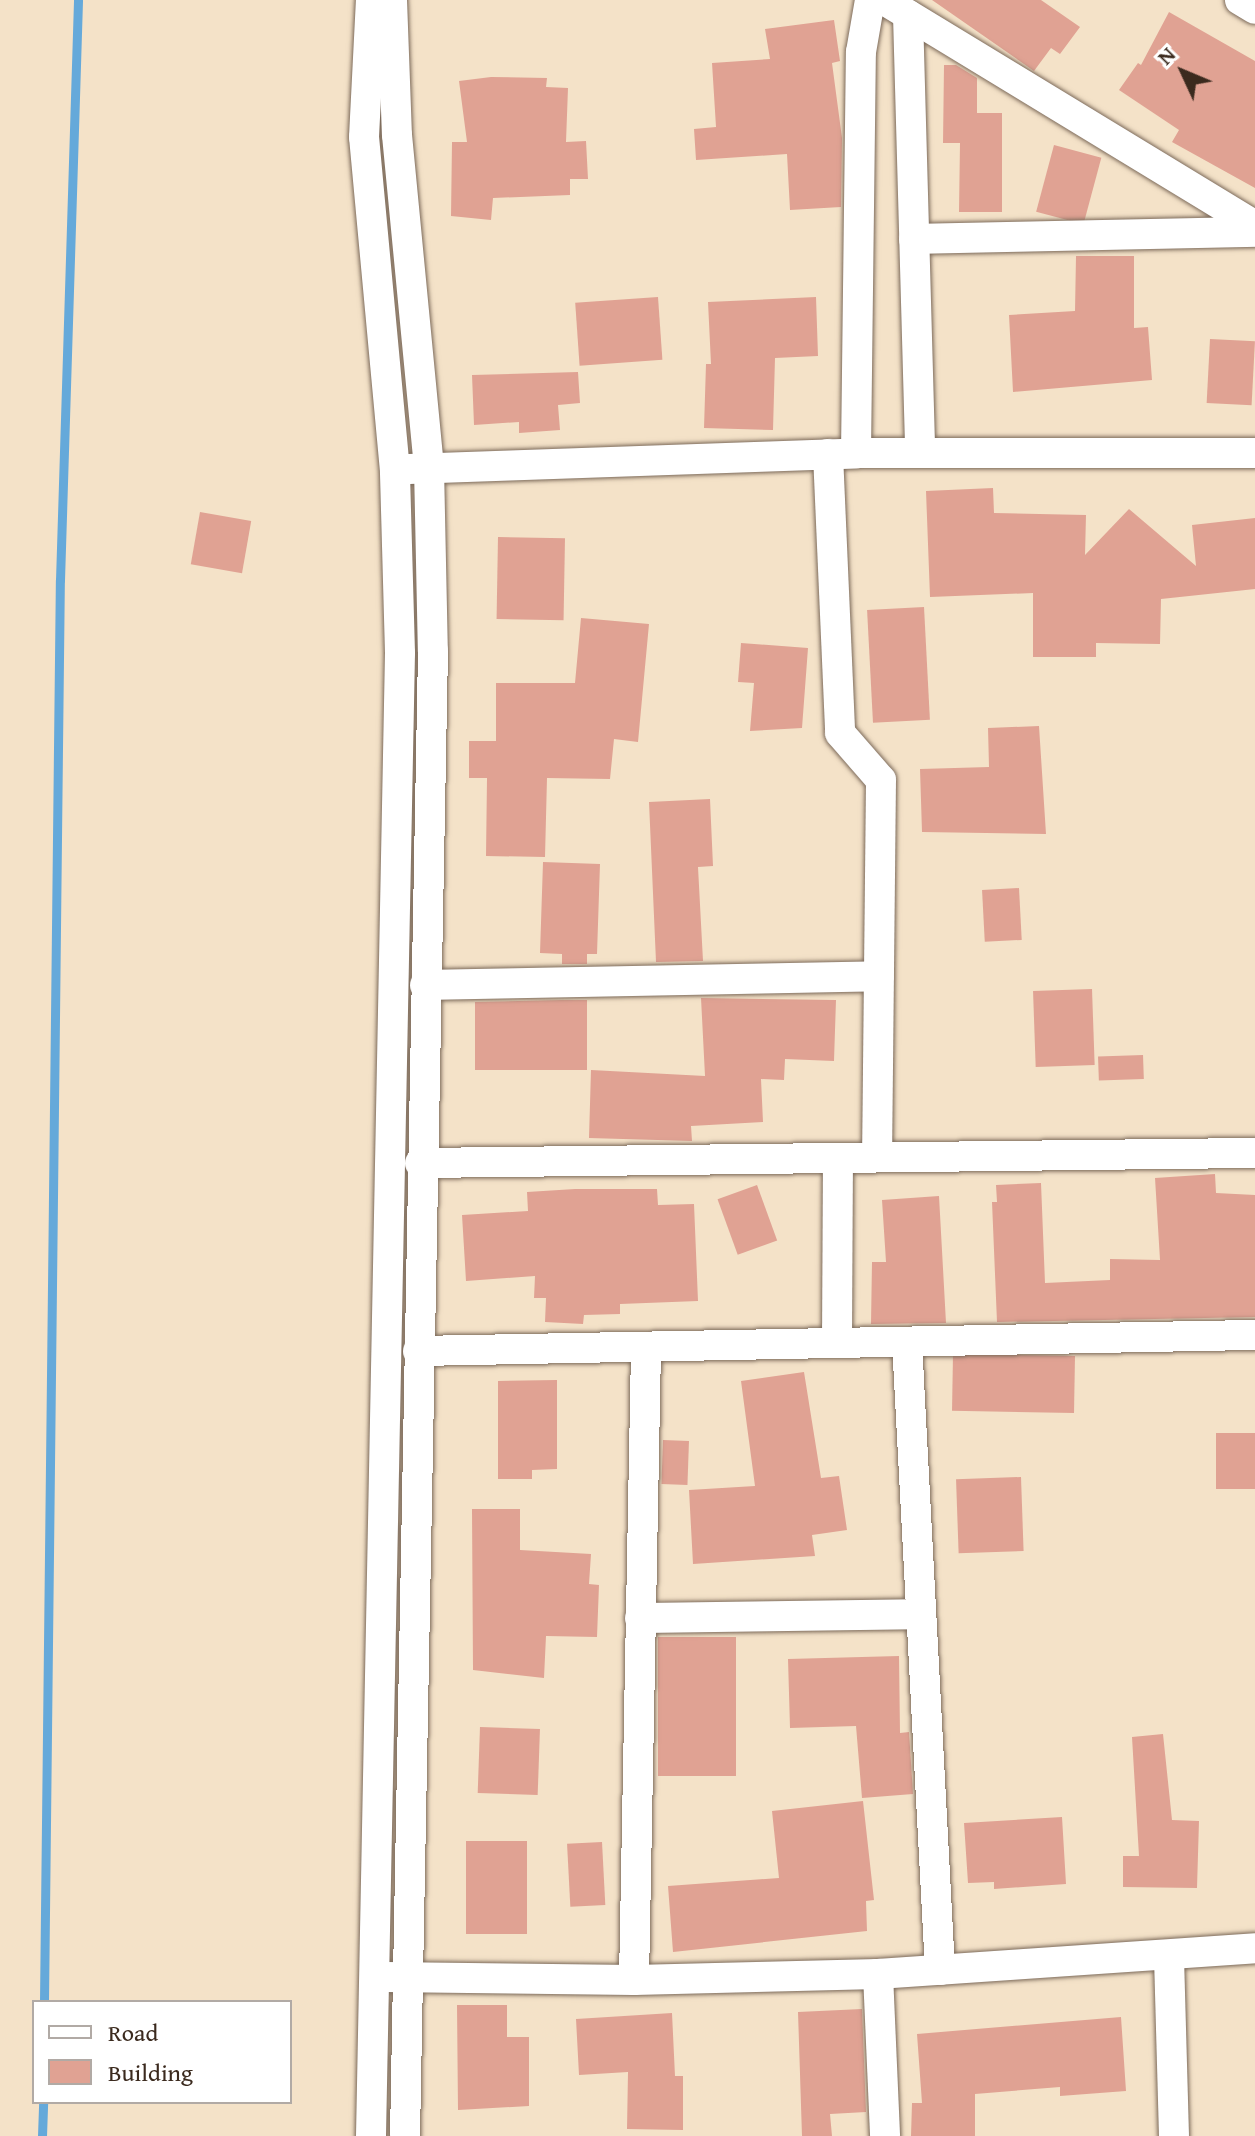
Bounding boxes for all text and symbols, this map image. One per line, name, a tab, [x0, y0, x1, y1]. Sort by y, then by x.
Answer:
north arrow	[1143, 32, 1223, 112]
text: N	[1149, 39, 1182, 72]
legend	[32, 2000, 292, 2104]
text: Road	[108, 2015, 158, 2050]
text: Building	[108, 2055, 193, 2090]

